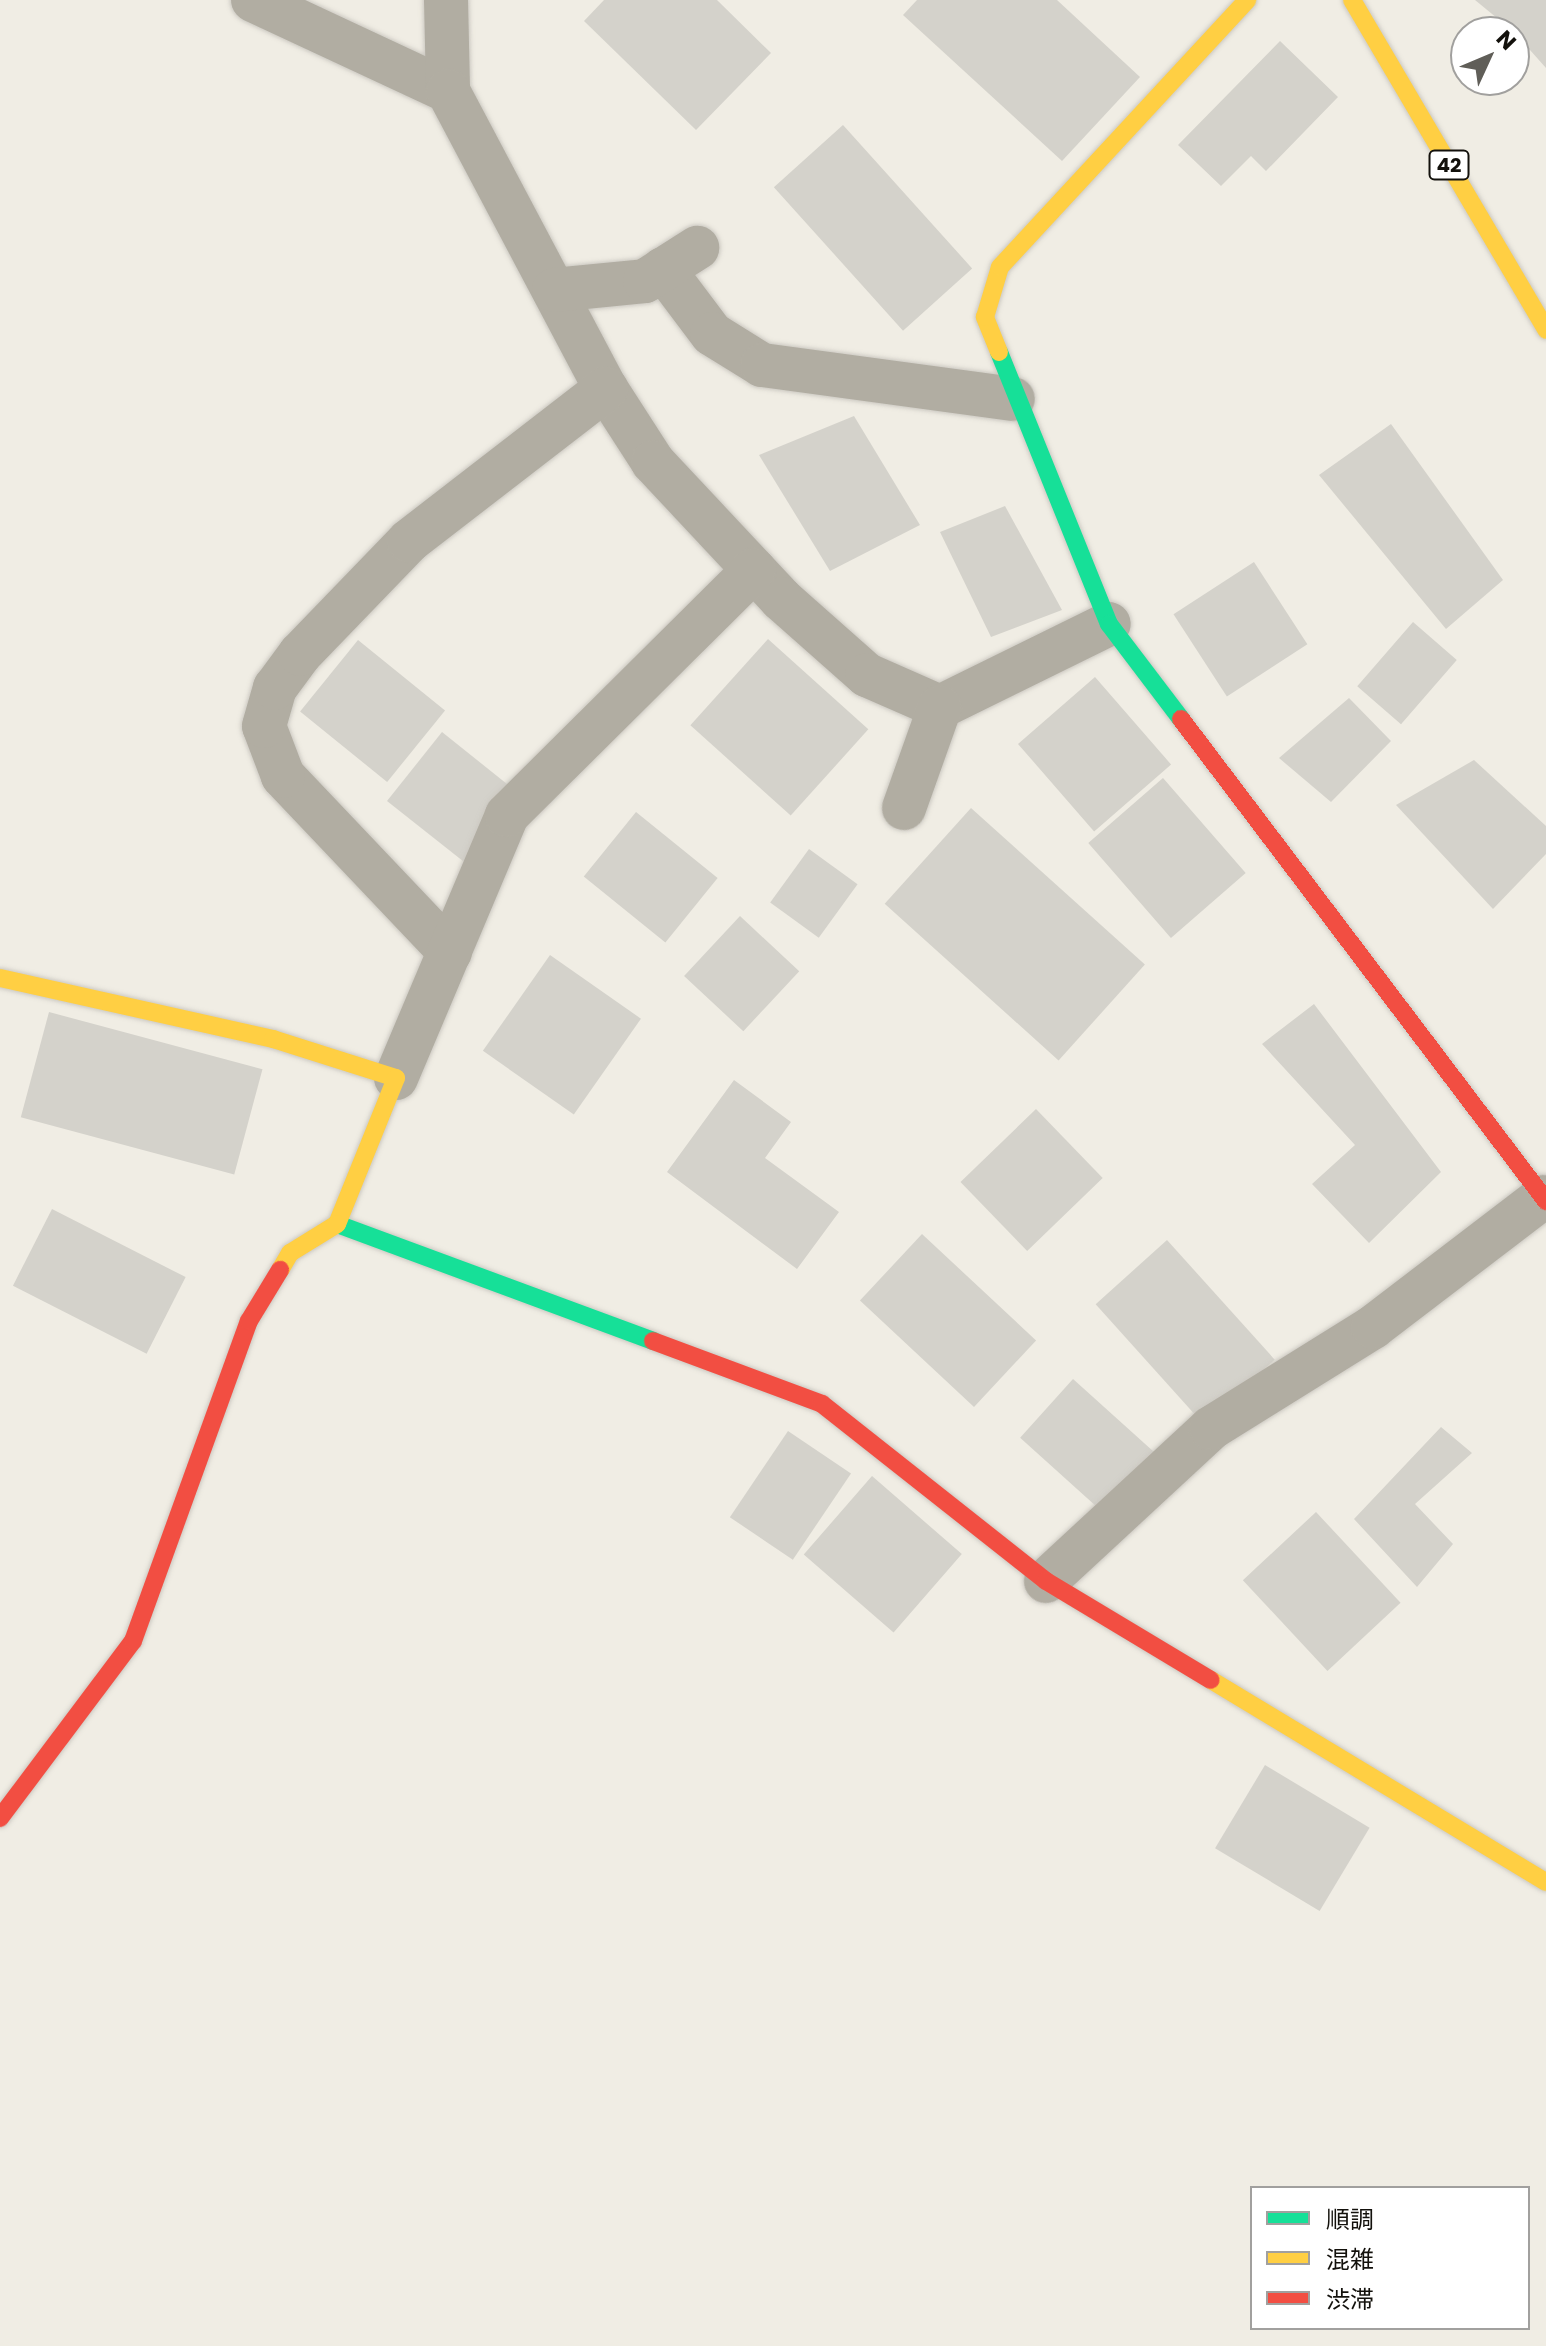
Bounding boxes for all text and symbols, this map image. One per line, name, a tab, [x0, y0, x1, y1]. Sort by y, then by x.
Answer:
north arrow	[1450, 16, 1530, 96]
text: N	[1489, 24, 1523, 57]
road number: 42	[1427, 149, 1471, 181]
legend	[1250, 2186, 1530, 2330]
text: 順調	[1326, 2203, 1374, 2236]
text: 混雑	[1326, 2243, 1374, 2276]
text: 渋滞	[1326, 2283, 1374, 2316]

